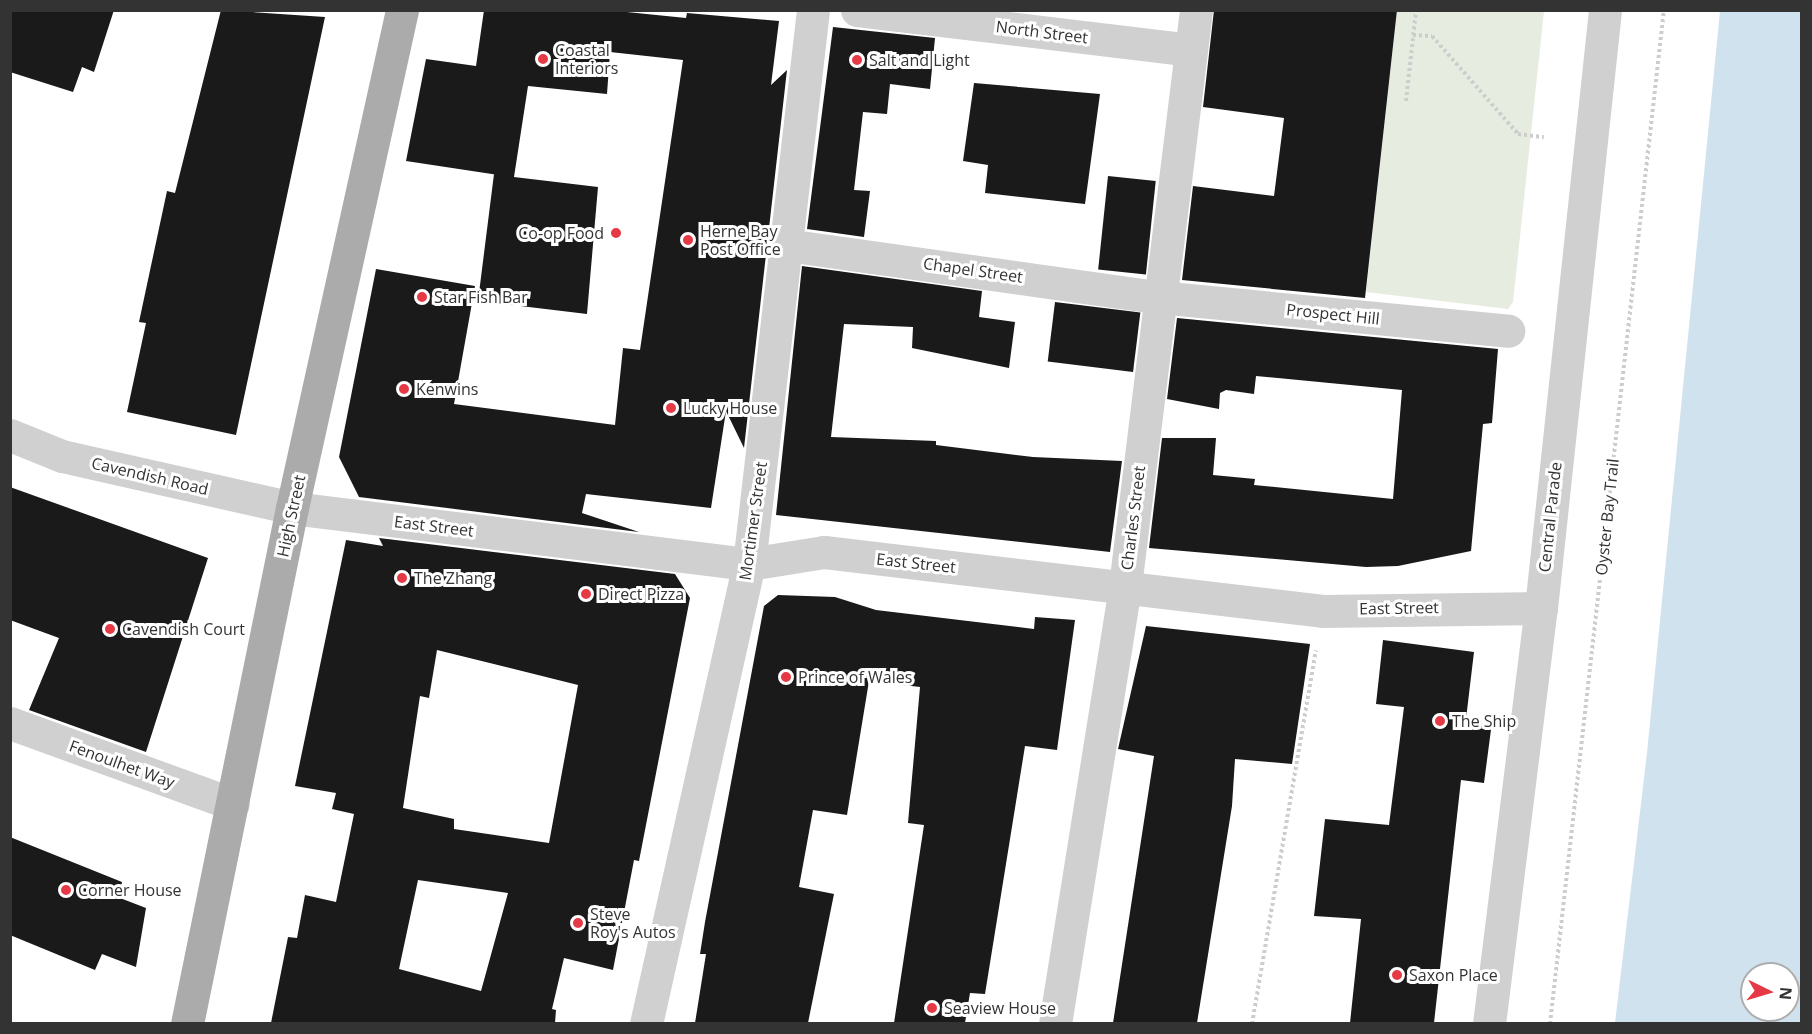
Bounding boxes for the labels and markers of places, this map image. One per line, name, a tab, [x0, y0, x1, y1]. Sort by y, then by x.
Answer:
place label: Coastal Interiors	[555, 40, 618, 78]
place label: Salt and Light	[869, 50, 970, 70]
marker: Coastal Interiors	[536, 52, 550, 66]
marker: Salt and Light	[850, 53, 864, 67]
place label: Herne Bay Post Office	[700, 221, 781, 259]
place label: Co-op Food	[518, 223, 604, 243]
marker: Co-op Food	[609, 226, 623, 240]
marker: Herne Bay Post Office	[681, 233, 695, 247]
place label: Star Fish Bar	[434, 287, 528, 307]
marker: Star Fish Bar	[415, 290, 429, 304]
place label: Kenwins	[416, 379, 478, 399]
marker: Kenwins	[397, 382, 411, 396]
place label: Lucky House	[683, 398, 777, 418]
marker: Lucky House	[664, 401, 678, 415]
place label: The Zhang	[414, 568, 492, 588]
marker: The Zhang	[395, 571, 409, 585]
place label: Direct Pizza	[598, 584, 684, 604]
marker: Direct Pizza	[579, 587, 593, 601]
place label: Cavendish Court	[122, 619, 245, 639]
marker: Cavendish Court	[103, 622, 117, 636]
place label: Prince of Wales	[798, 667, 912, 687]
marker: Prince of Wales	[779, 670, 793, 684]
place label: The Ship	[1452, 711, 1516, 731]
marker: The Ship	[1433, 714, 1447, 728]
place label: Corner House	[78, 880, 182, 900]
marker: Corner House	[59, 883, 73, 897]
place label: Steve Roy's Autos	[590, 904, 676, 942]
marker: Steve Roy's Autos	[571, 916, 585, 930]
place label: Saxon Place	[1409, 965, 1498, 985]
marker: Saxon Place	[1390, 968, 1404, 982]
place label: Seaview House	[944, 998, 1056, 1018]
marker: Seaview House	[925, 1001, 939, 1015]

